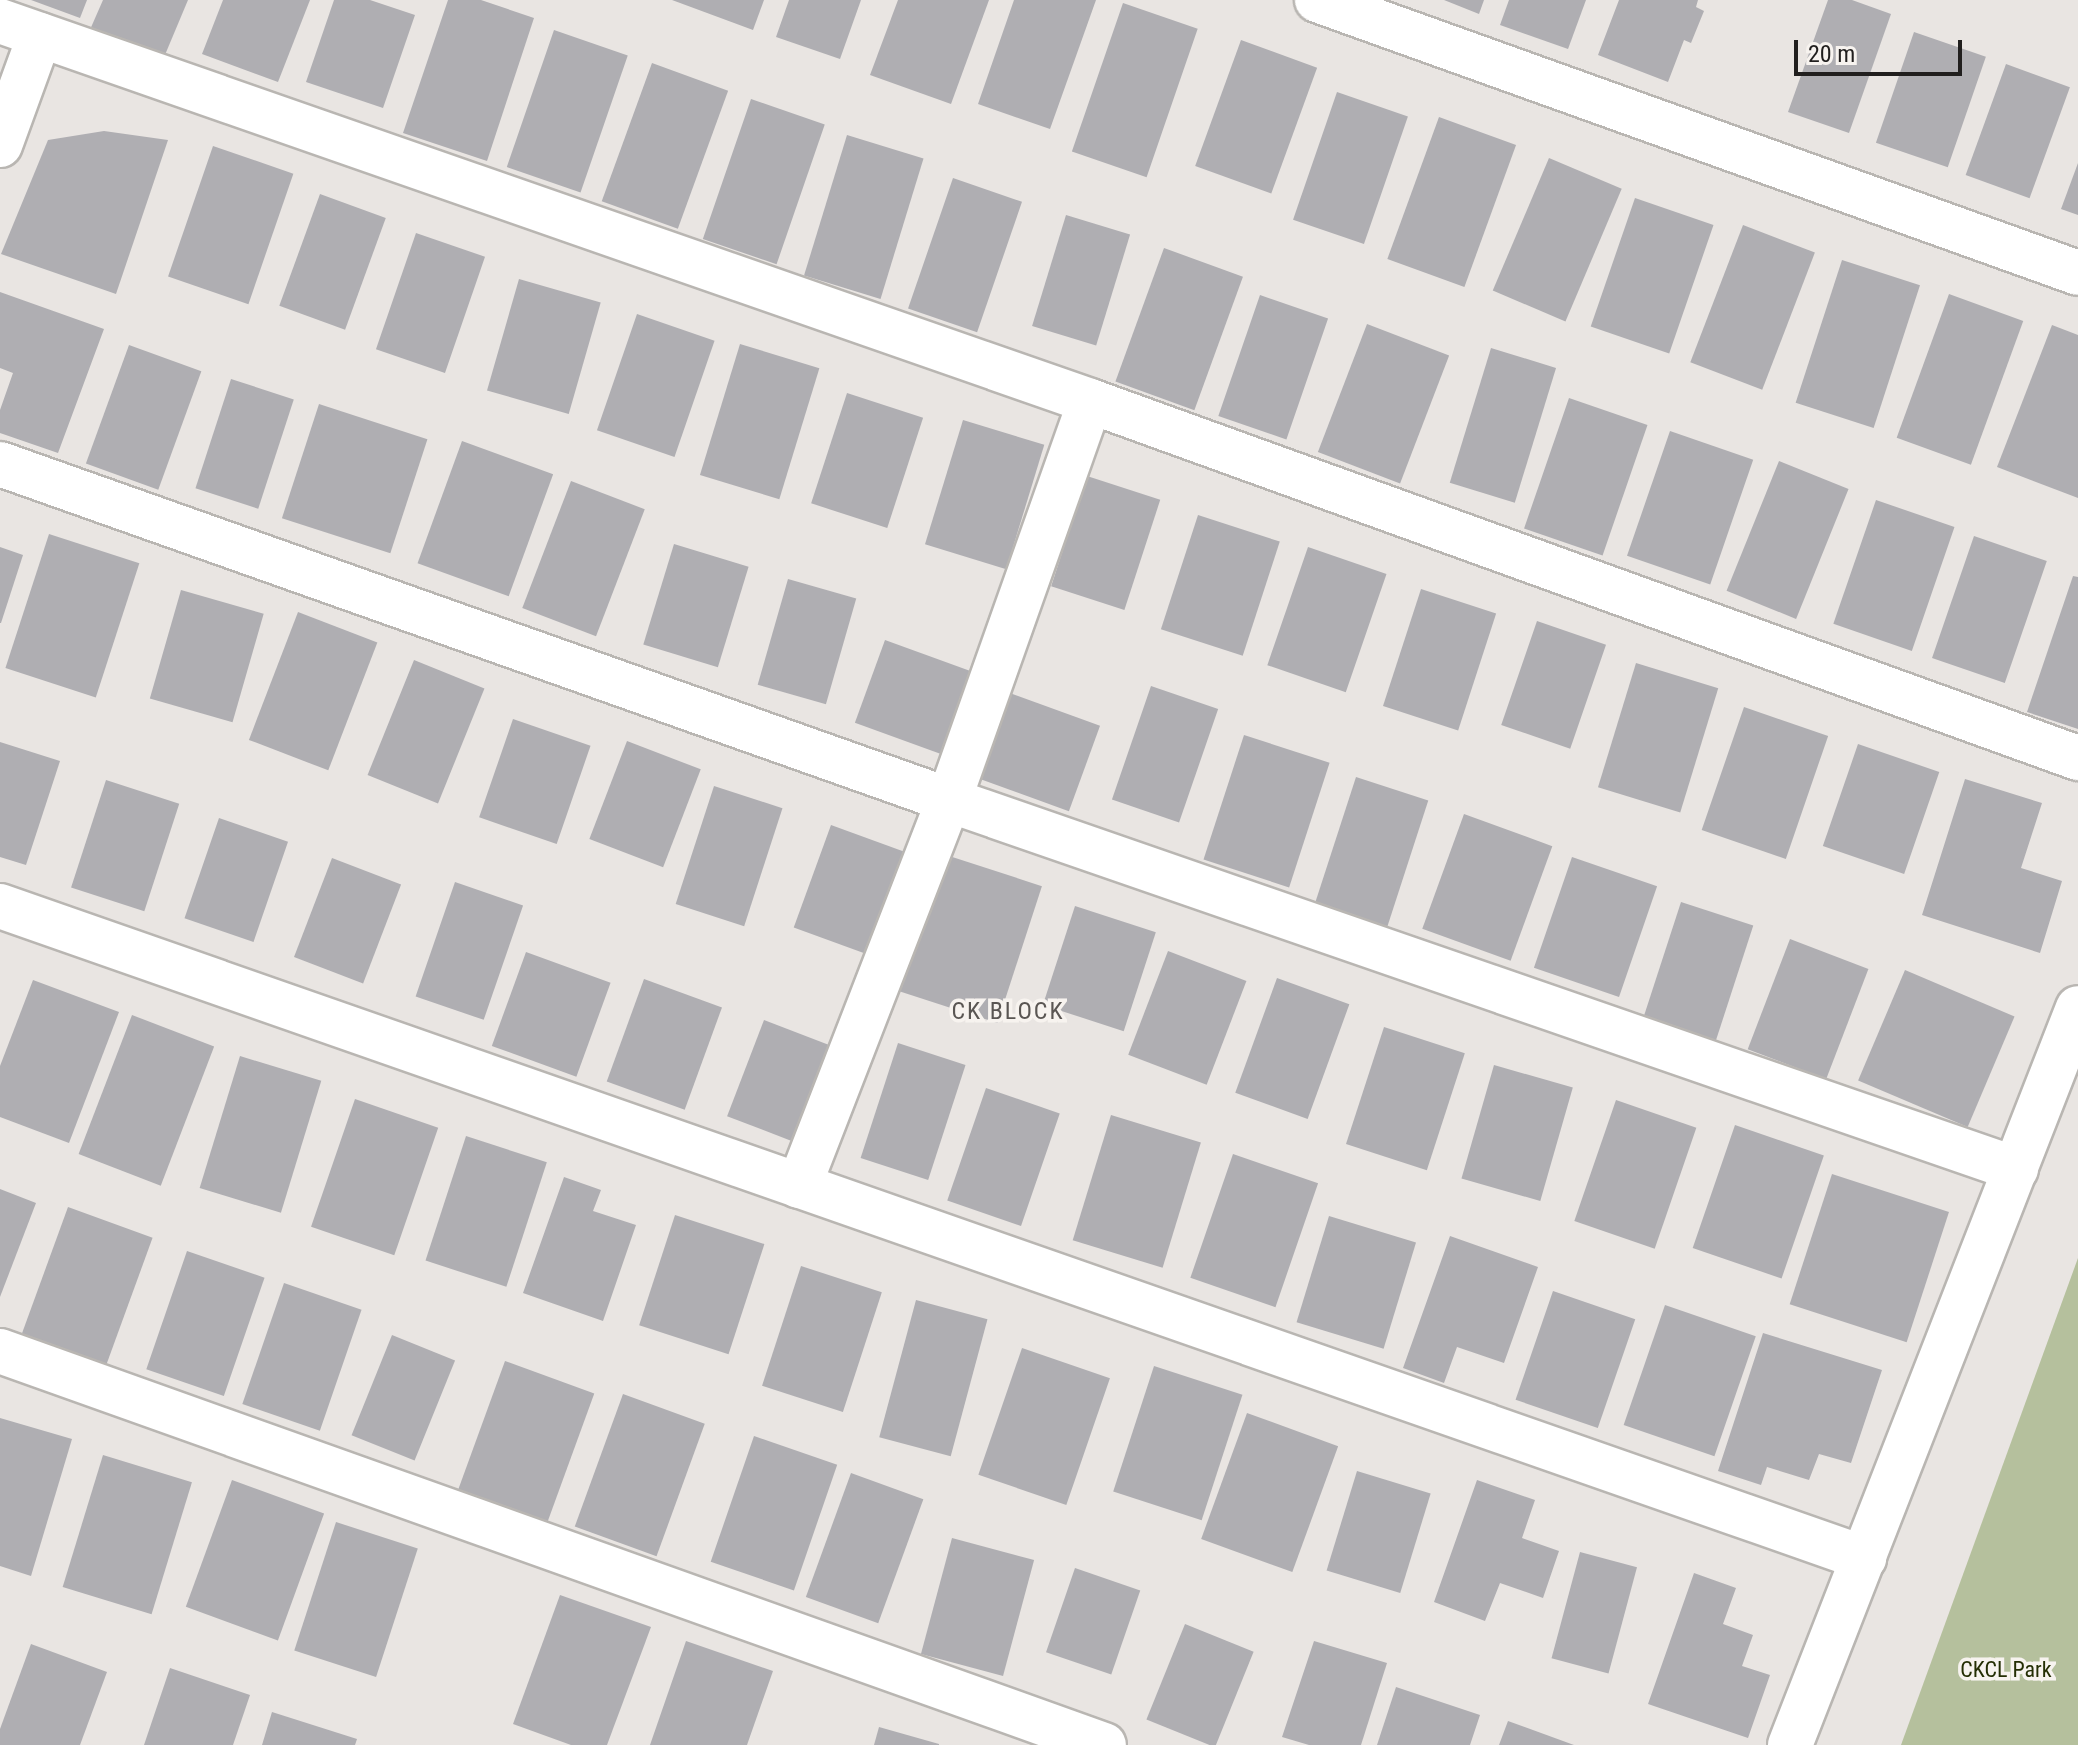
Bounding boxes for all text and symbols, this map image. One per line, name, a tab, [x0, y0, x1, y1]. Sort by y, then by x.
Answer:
scale bar	[1798, 24, 1966, 74]
text: 20 m	[1808, 40, 1855, 68]
district label: CK BLOCK	[951, 998, 1065, 1026]
park label: CKCL Park	[1960, 1657, 2052, 1683]

